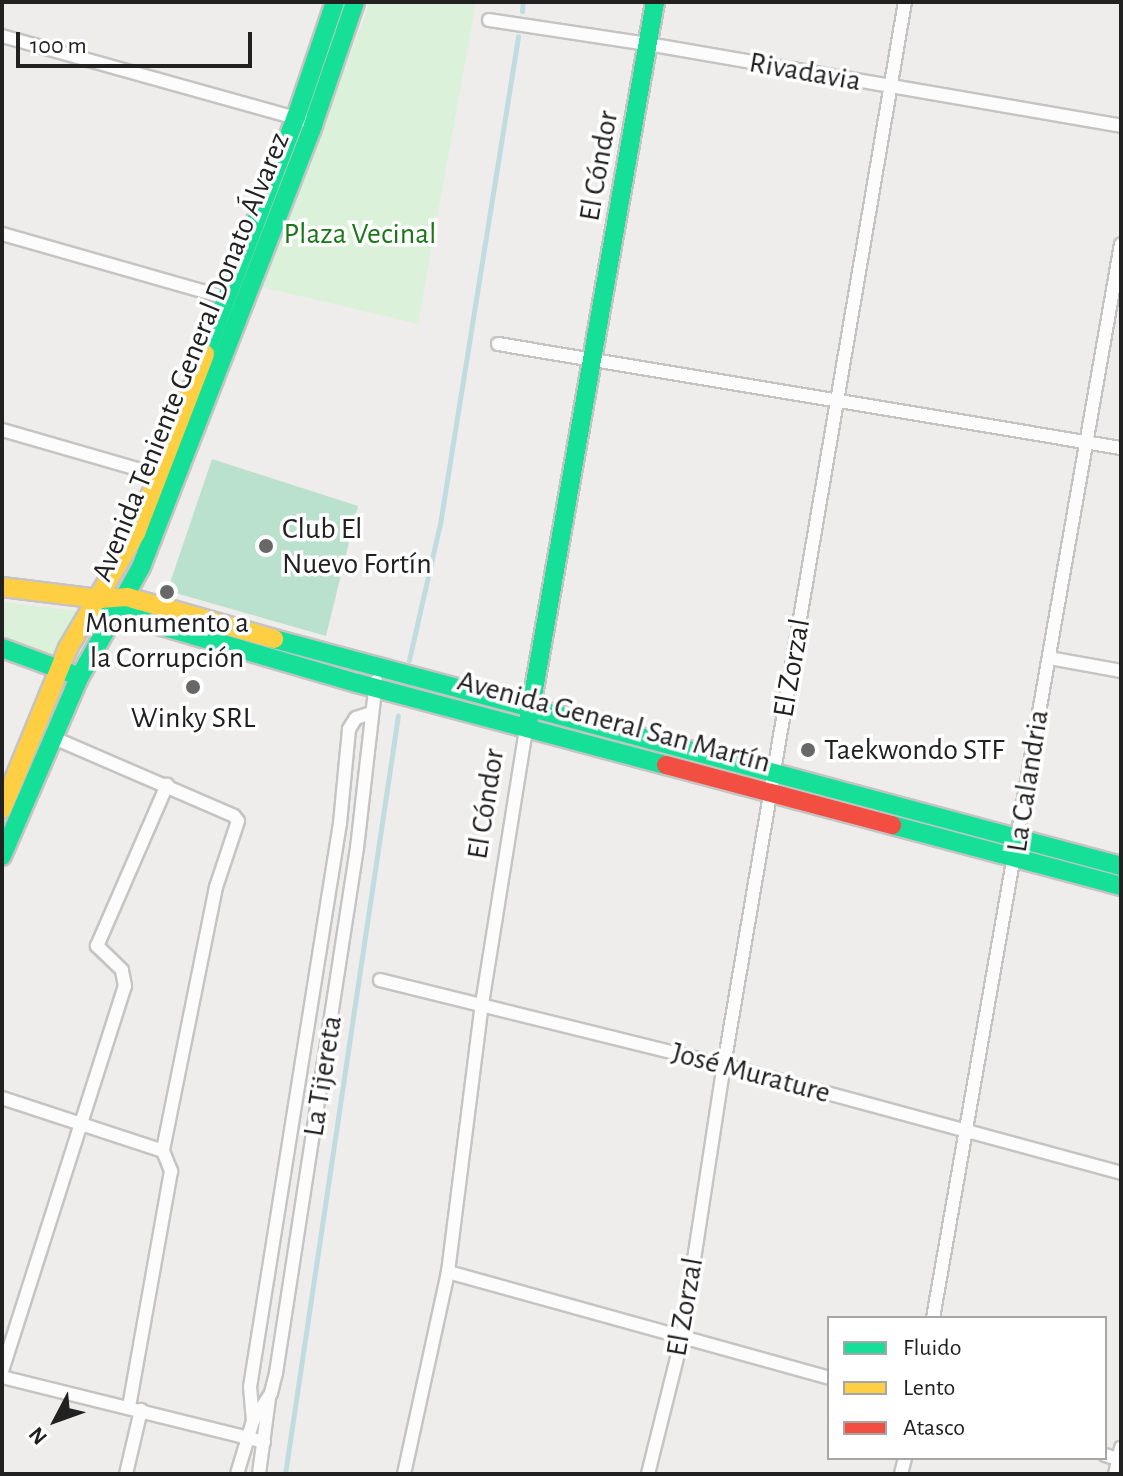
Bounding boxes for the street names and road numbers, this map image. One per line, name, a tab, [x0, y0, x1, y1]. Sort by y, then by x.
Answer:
street label: Rivadavia	[746, 44, 864, 100]
street label: El Cóndor	[572, 108, 626, 224]
street label: Avenida Teniente General Donato Álvarez	[84, 127, 298, 587]
street label: El Zorzal	[766, 616, 818, 720]
street label: Avenida General San Martín	[454, 663, 774, 781]
street label: La Calandria	[999, 707, 1057, 855]
street label: El Cóndor	[460, 746, 512, 862]
street label: La Tijereta	[296, 1013, 350, 1139]
street label: José Murature	[668, 1035, 834, 1111]
street label: El Zorzal	[659, 1255, 711, 1359]

